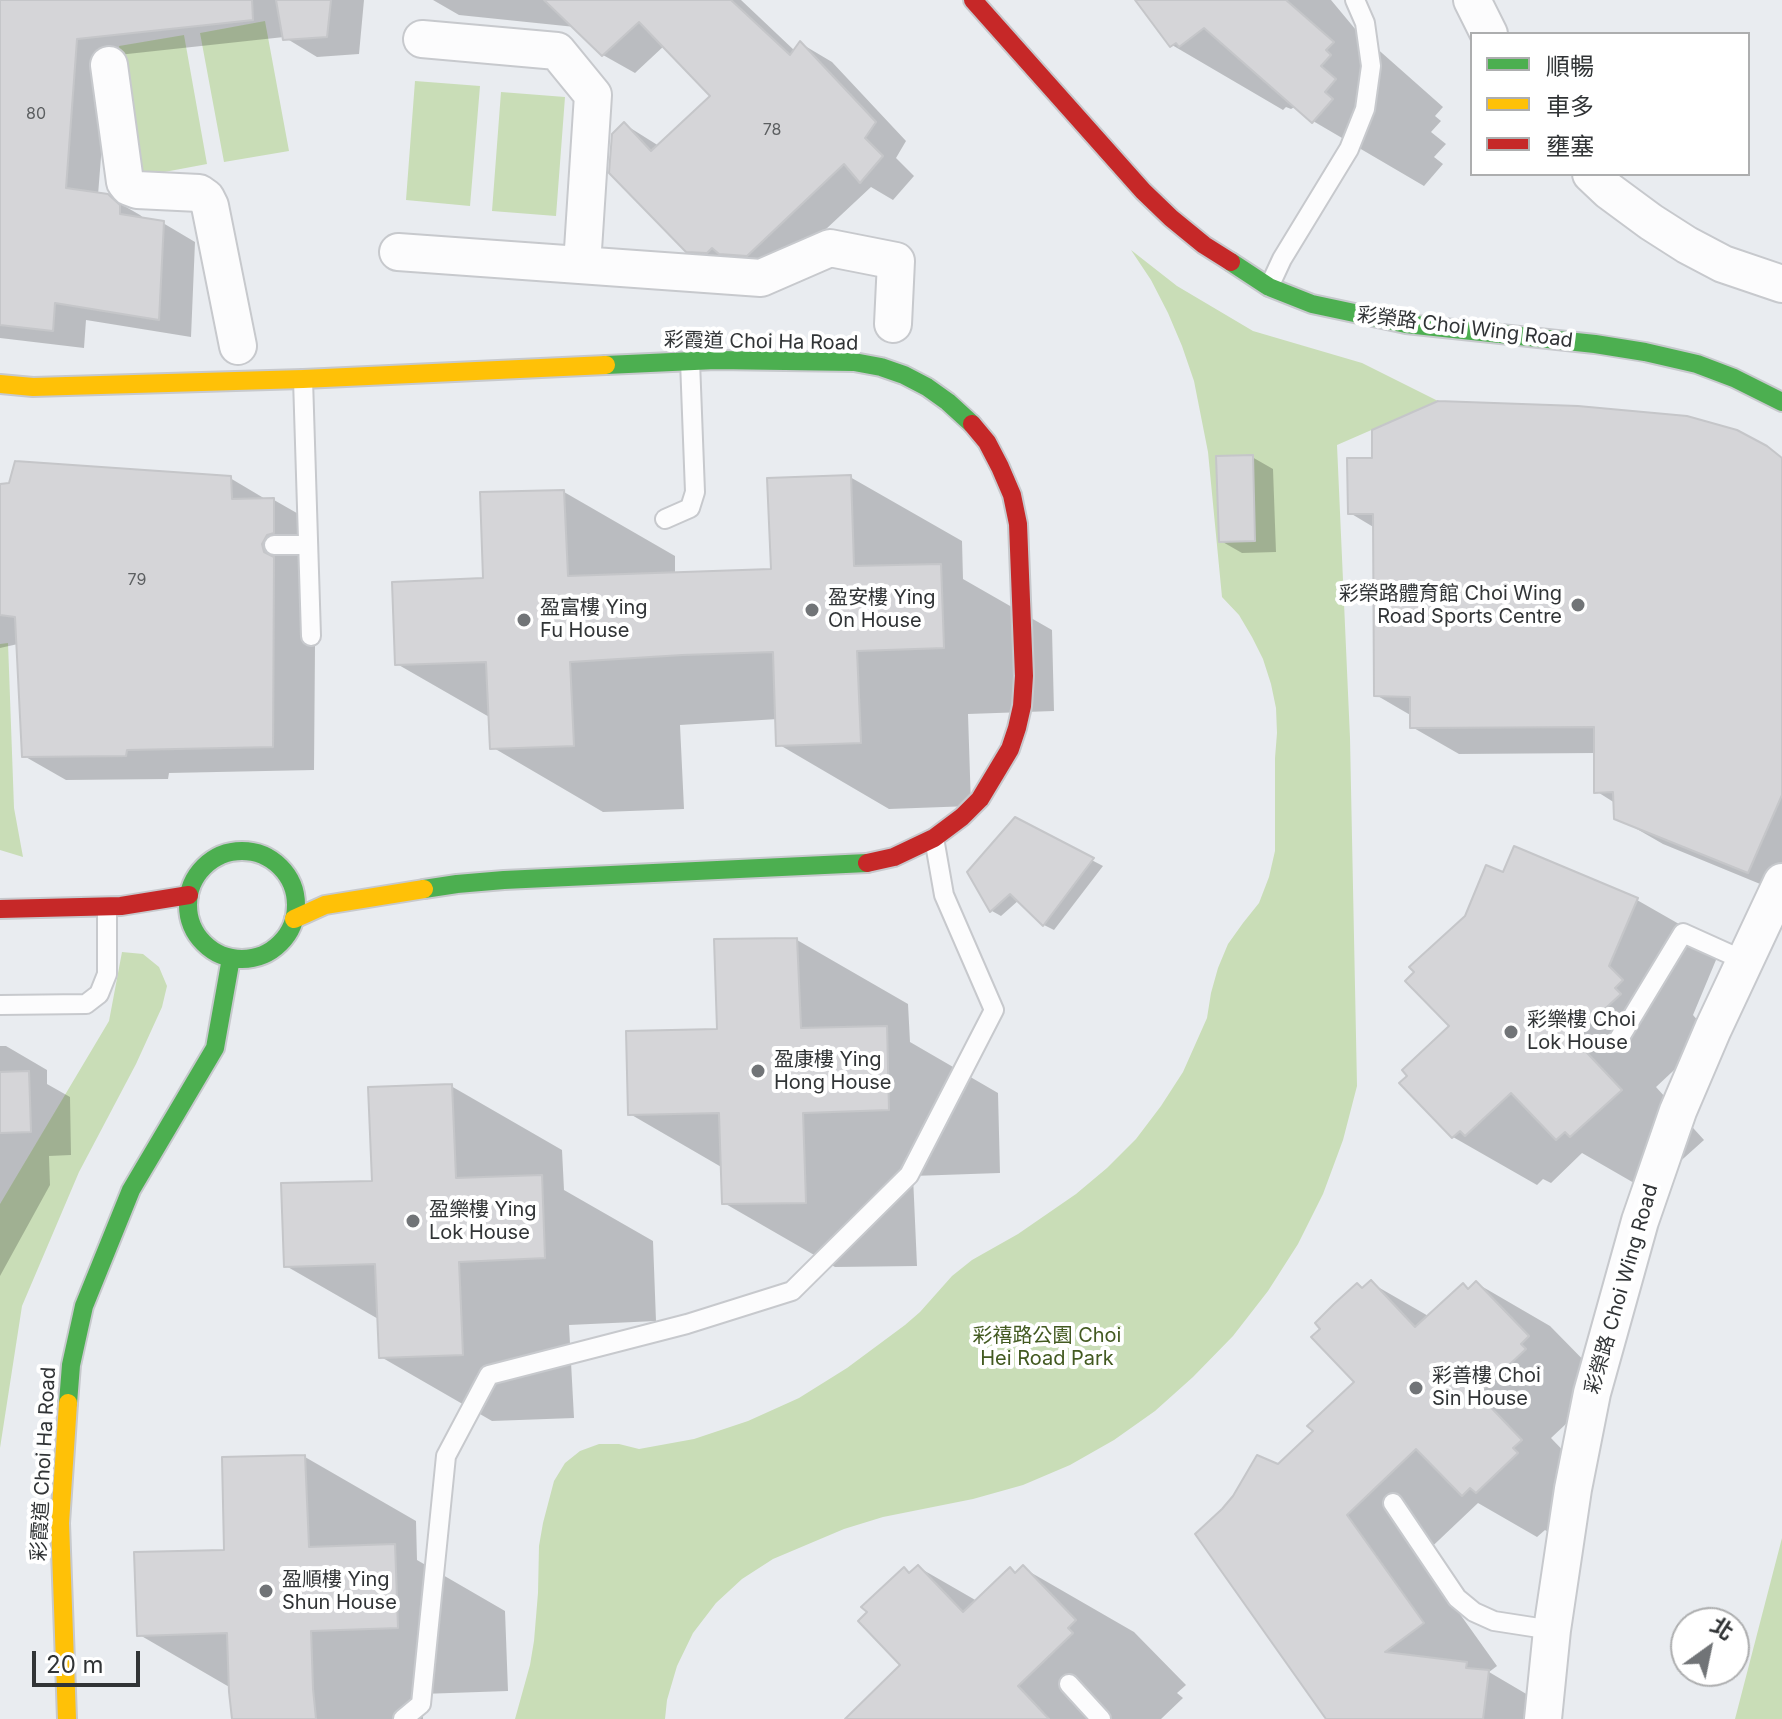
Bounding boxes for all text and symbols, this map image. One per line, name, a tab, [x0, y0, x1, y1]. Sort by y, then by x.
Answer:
legend	[1470, 32, 1750, 176]
text: 順暢	[1546, 52, 1594, 81]
text: 車多	[1546, 92, 1594, 121]
house number: 80	[26, 104, 46, 124]
house number: 78	[763, 120, 781, 140]
text: 壅塞	[1546, 132, 1594, 161]
street label: 彩榮路 Choi Wing Road	[1356, 303, 1574, 353]
street label: 彩霞道 Choi Ha Road	[664, 328, 858, 356]
house number: 79	[128, 570, 146, 590]
place label: 彩榮路體育館 Choi Wing Road Sports Centre	[1339, 582, 1562, 629]
place label: 盈安樓 Ying On House	[828, 586, 936, 633]
place label: 盈富樓 Ying Fu House	[540, 596, 648, 643]
marker: 彩榮路體育館 Choi Wing Road Sports Centre	[1569, 596, 1587, 614]
marker: 盈安樓 Ying On House	[803, 601, 821, 619]
marker: 盈富樓 Ying Fu House	[515, 611, 533, 629]
place label: 彩樂樓 Choi Lok House	[1527, 1008, 1636, 1055]
marker: 彩樂樓 Choi Lok House	[1502, 1023, 1520, 1041]
place label: 盈康樓 Ying Hong House	[774, 1048, 891, 1095]
marker: 盈康樓 Ying Hong House	[749, 1062, 767, 1080]
street label: 彩榮路 Choi Wing Road	[1581, 1181, 1663, 1397]
place label: 盈樂樓 Ying Lok House	[429, 1198, 537, 1245]
marker: 盈樂樓 Ying Lok House	[404, 1212, 422, 1230]
park label: 彩禧路公園 Choi Hei Road Park	[973, 1324, 1121, 1371]
place label: 彩善樓 Choi Sin House	[1432, 1364, 1541, 1411]
street label: 彩霞道 Choi Ha Road	[27, 1366, 61, 1562]
marker: 彩善樓 Choi Sin House	[1407, 1379, 1425, 1397]
place label: 盈順樓 Ying Shun House	[282, 1568, 397, 1615]
marker: 盈順樓 Ying Shun House	[257, 1582, 275, 1600]
north arrow	[1670, 1607, 1750, 1687]
text: 北	[1706, 1612, 1738, 1645]
scale bar	[36, 1635, 144, 1685]
text: 20 m	[46, 1650, 104, 1679]

